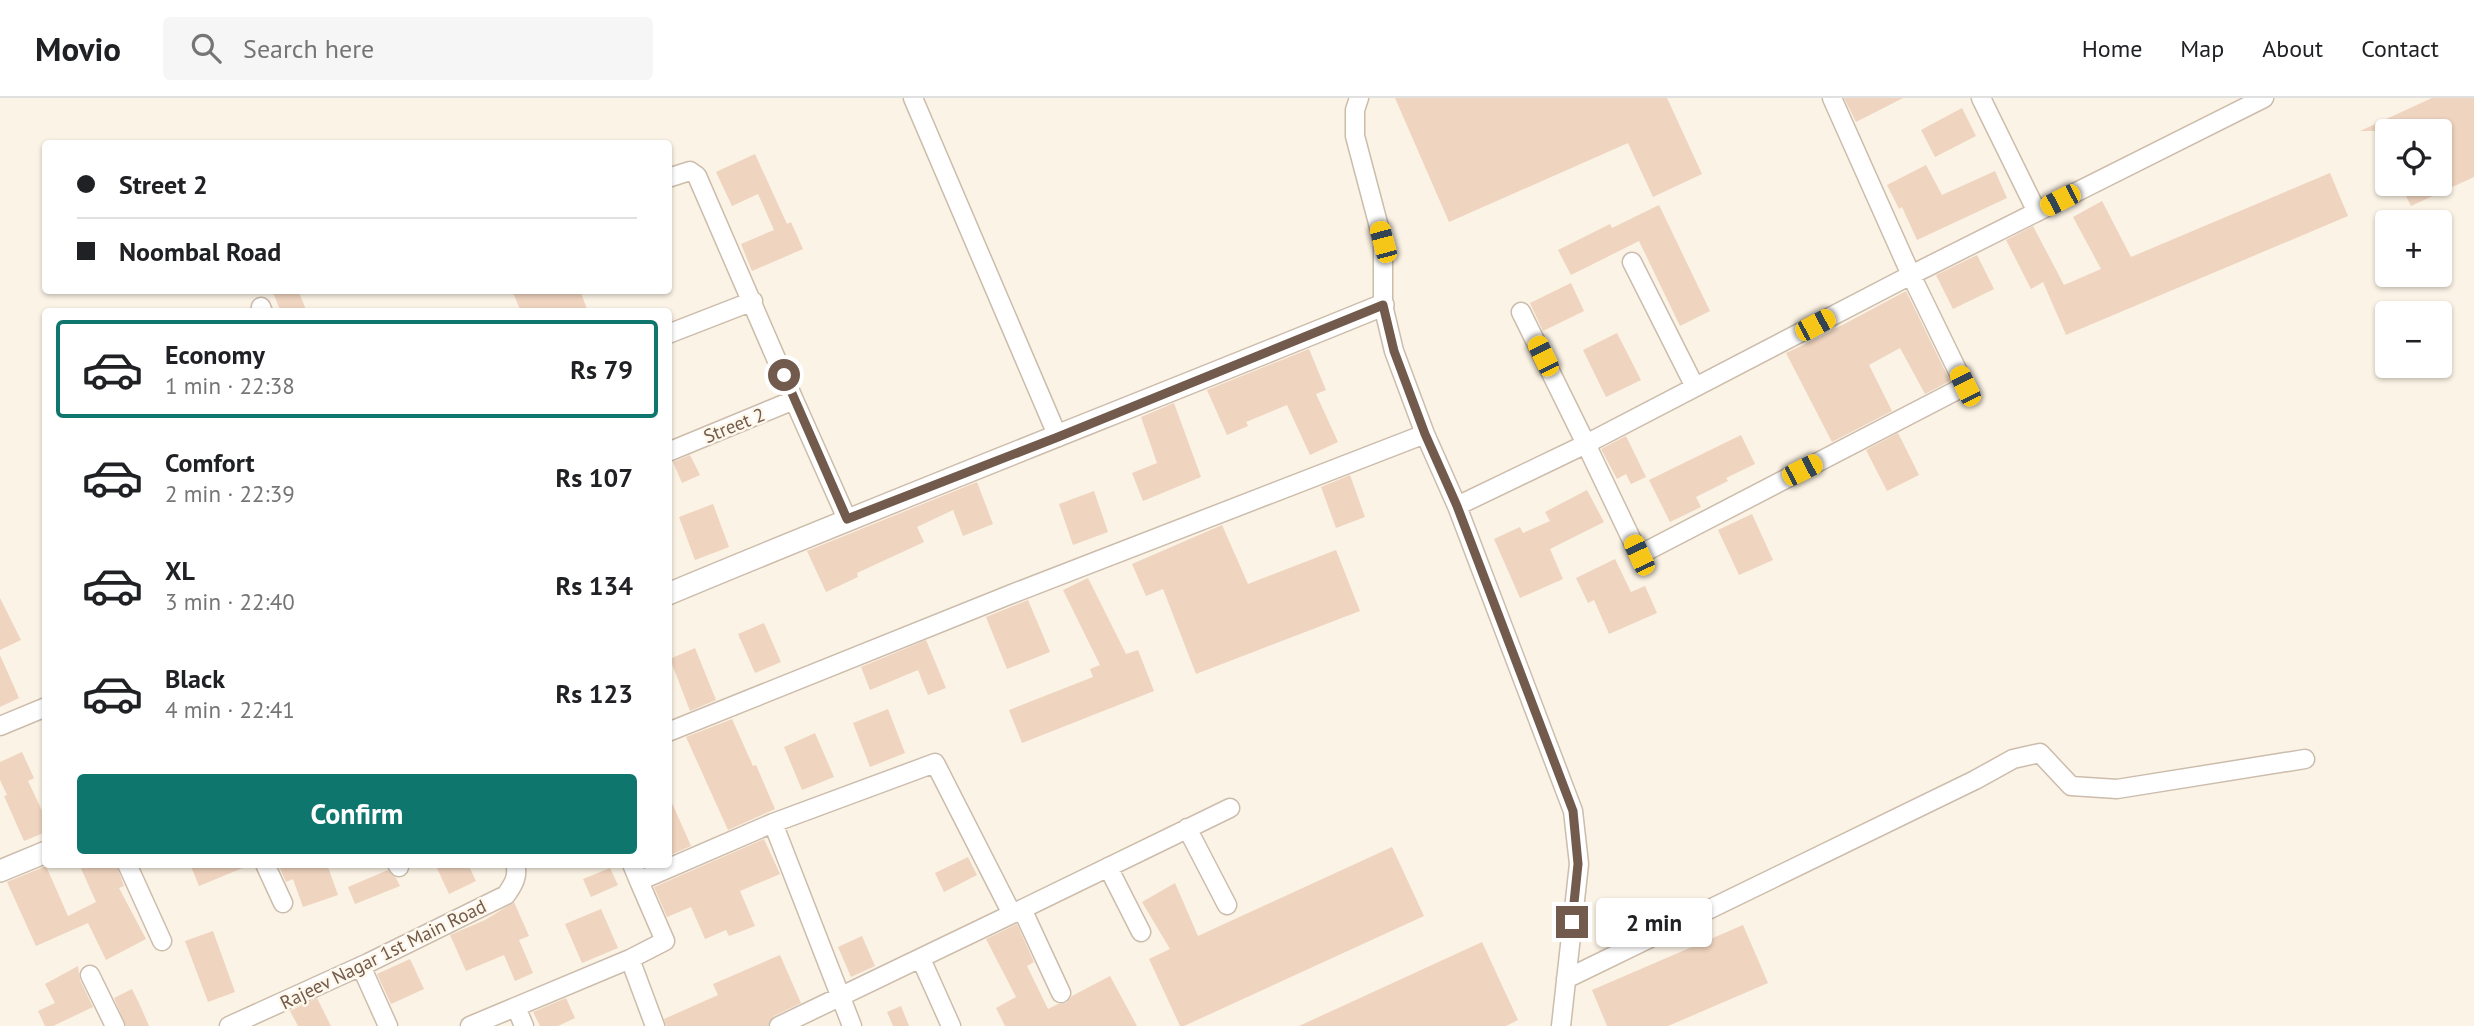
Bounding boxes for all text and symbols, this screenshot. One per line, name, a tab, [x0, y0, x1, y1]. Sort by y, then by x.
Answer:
search box	[163, 17, 653, 80]
text: Movio	[35, 27, 121, 70]
icon: search	[187, 29, 225, 67]
text: Search here	[243, 32, 374, 65]
text: Home	[2082, 33, 2142, 64]
text: Map	[2180, 33, 2224, 64]
text: About	[2262, 33, 2323, 64]
text: Contact	[2361, 33, 2439, 64]
map controls	[2375, 119, 2452, 378]
button: locate	[2375, 119, 2452, 196]
text: Street 2	[119, 168, 208, 201]
car	[2037, 181, 2084, 219]
button: +	[2375, 210, 2452, 287]
car	[1368, 219, 1399, 265]
text: Noombal Road	[119, 235, 281, 268]
button: −	[2375, 301, 2452, 378]
car	[1792, 306, 1839, 344]
car	[1525, 333, 1562, 379]
icon: car	[81, 338, 144, 401]
text: Economy	[165, 338, 265, 371]
text: Rs 79	[570, 353, 633, 386]
route start	[768, 359, 800, 391]
car	[1947, 363, 1984, 409]
text: 1 min · 22:38	[165, 371, 295, 400]
street label: Street 2	[700, 402, 768, 448]
icon: car	[81, 446, 144, 509]
text: Comfort	[165, 446, 255, 479]
car	[1779, 451, 1826, 489]
text: Rs 107	[556, 461, 633, 494]
text: 2 min · 22:39	[165, 479, 295, 508]
car	[1621, 532, 1658, 578]
icon: car	[81, 554, 144, 617]
text: XL	[165, 554, 195, 587]
text: Rs 134	[556, 569, 633, 602]
text: 3 min · 22:40	[165, 587, 295, 616]
icon: car	[81, 662, 144, 725]
text: Black	[165, 662, 225, 695]
text: Rs 123	[556, 677, 633, 710]
text: 4 min · 22:41	[165, 695, 295, 724]
button: Confirm	[77, 774, 637, 854]
street label: Rajeev Nagar 1st Main Road	[276, 894, 490, 1014]
callout: 2 min	[1596, 898, 1712, 946]
route end	[1556, 906, 1588, 938]
text: 2 min	[1626, 908, 1682, 937]

